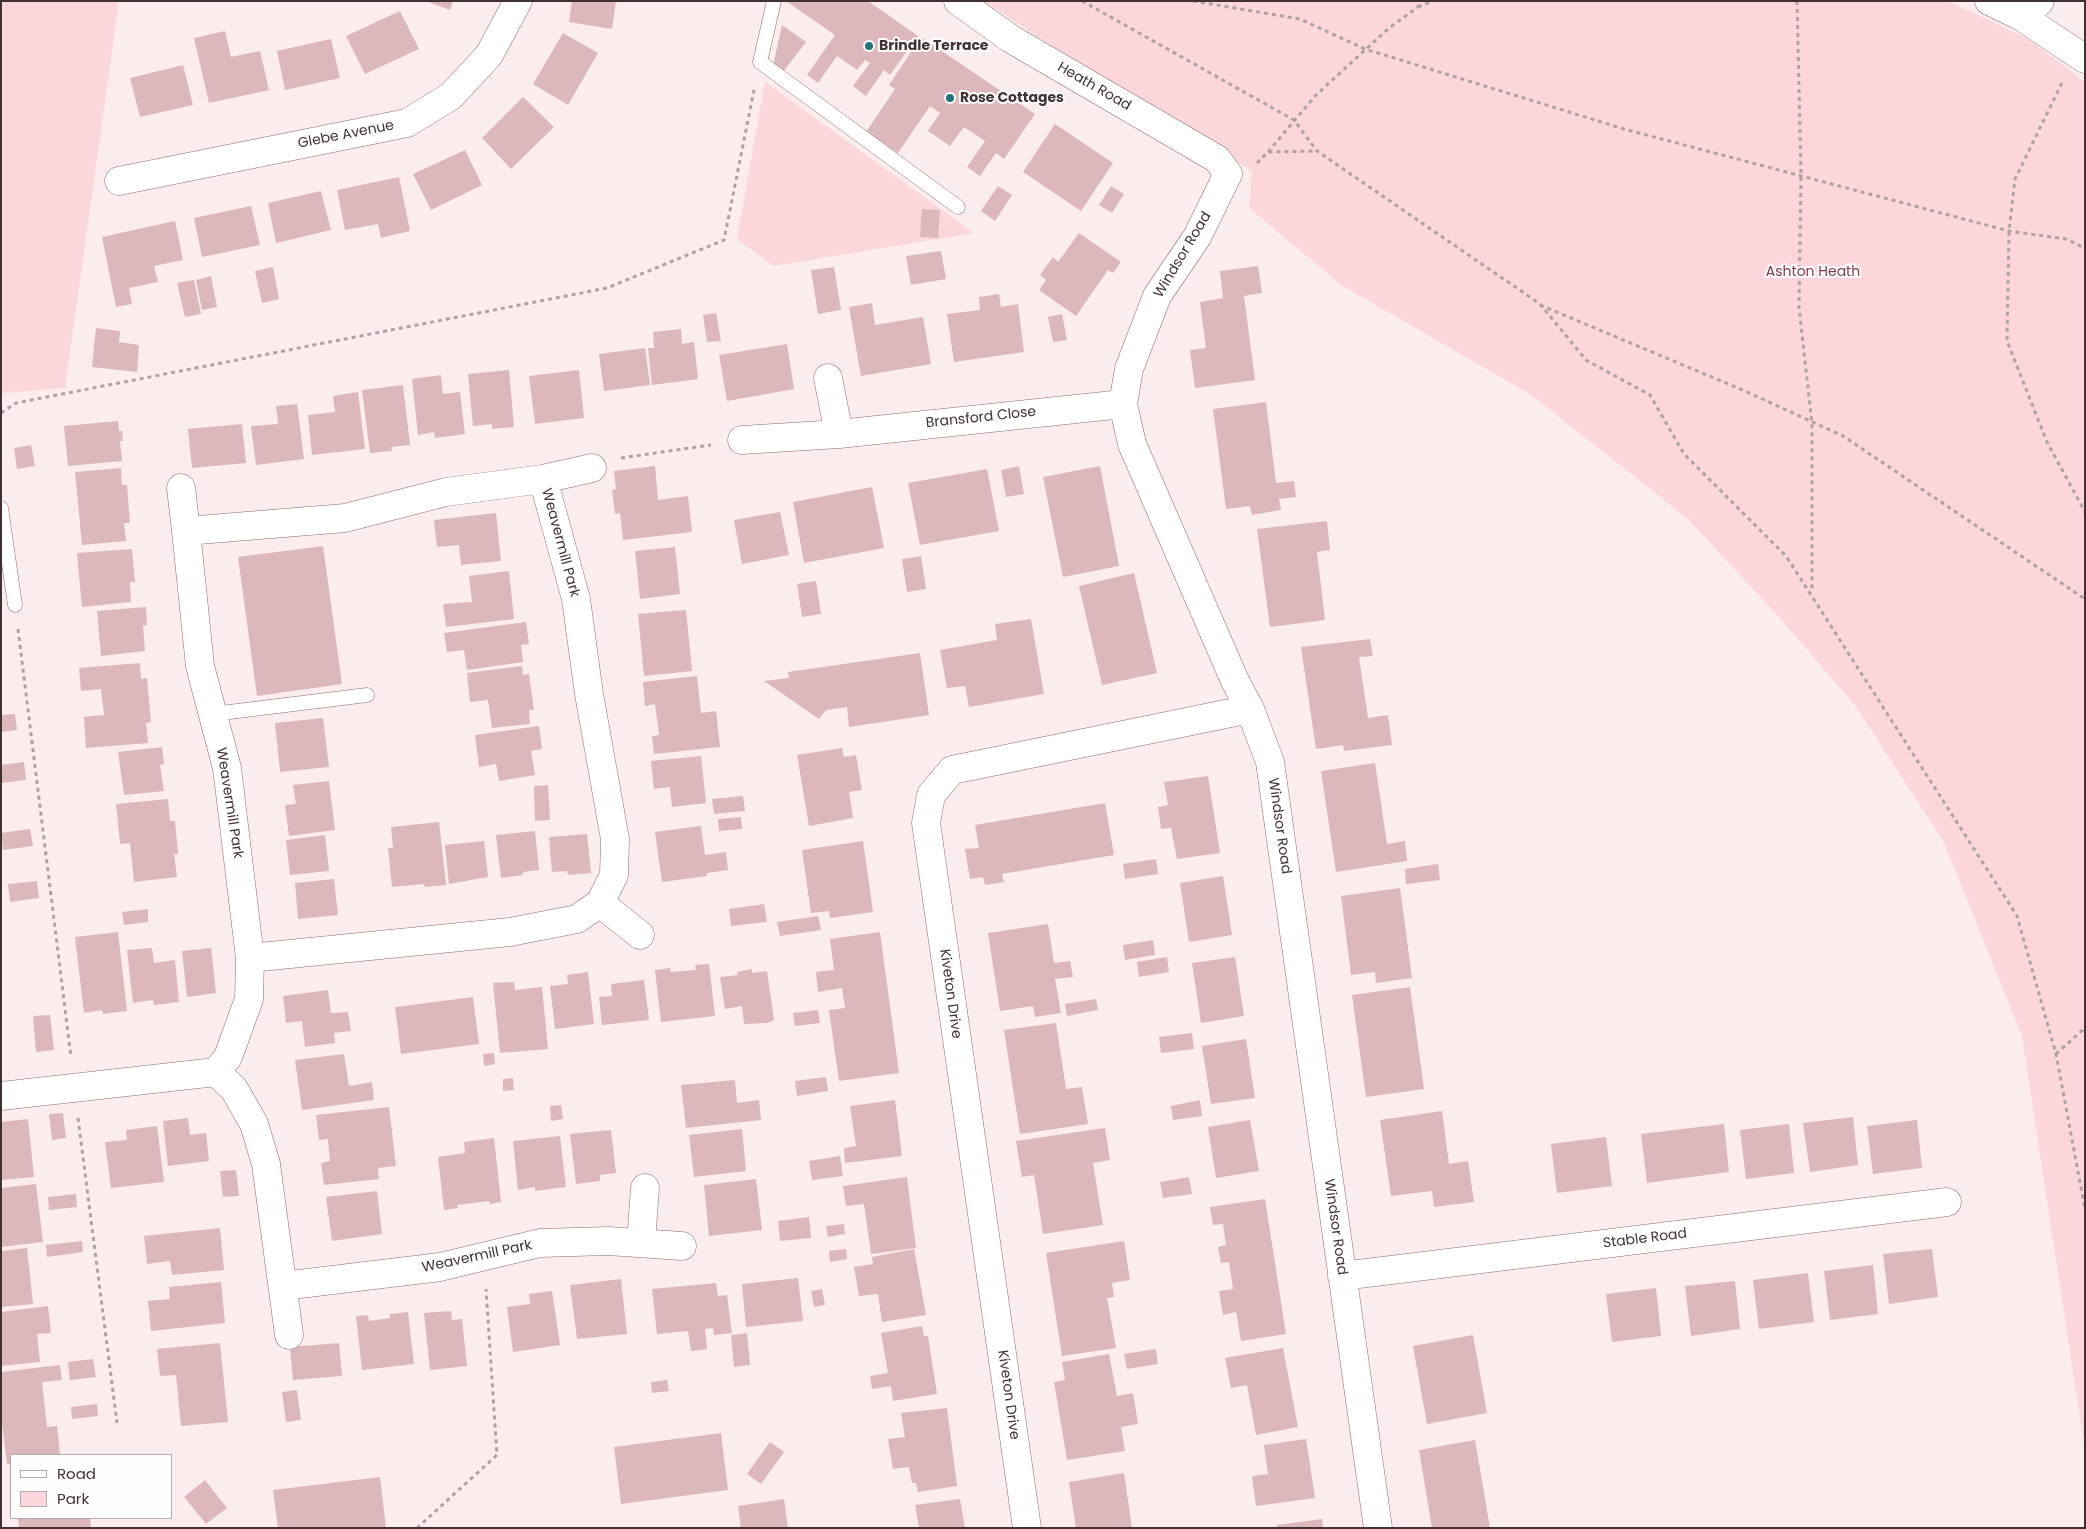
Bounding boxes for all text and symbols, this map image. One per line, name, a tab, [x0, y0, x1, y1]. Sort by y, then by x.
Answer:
place label: Brindle Terrace	[879, 38, 988, 54]
marker: Brindle Terrace	[863, 40, 875, 52]
street label: Heath Road	[1054, 59, 1134, 115]
place label: Rose Cottages	[960, 90, 1064, 106]
marker: Rose Cottages	[944, 92, 956, 104]
street label: Glebe Avenue	[297, 117, 395, 153]
street label: Windsor Road	[1151, 209, 1215, 301]
park label: Ashton Heath	[1766, 264, 1860, 280]
street label: Bransford Close	[925, 404, 1037, 432]
street label: Weavermill Park	[537, 487, 583, 599]
street label: Weavermill Park	[212, 746, 246, 860]
street label: Windsor Road	[1264, 777, 1294, 875]
street label: Kiveton Drive	[935, 948, 965, 1040]
street label: Windsor Road	[1320, 1178, 1350, 1276]
street label: Stable Road	[1602, 1226, 1688, 1252]
street label: Weavermill Park	[420, 1237, 534, 1277]
street label: Kiveton Drive	[993, 1349, 1023, 1441]
legend	[10, 1454, 172, 1519]
text: Road	[57, 1463, 96, 1484]
text: Park	[57, 1488, 89, 1509]

